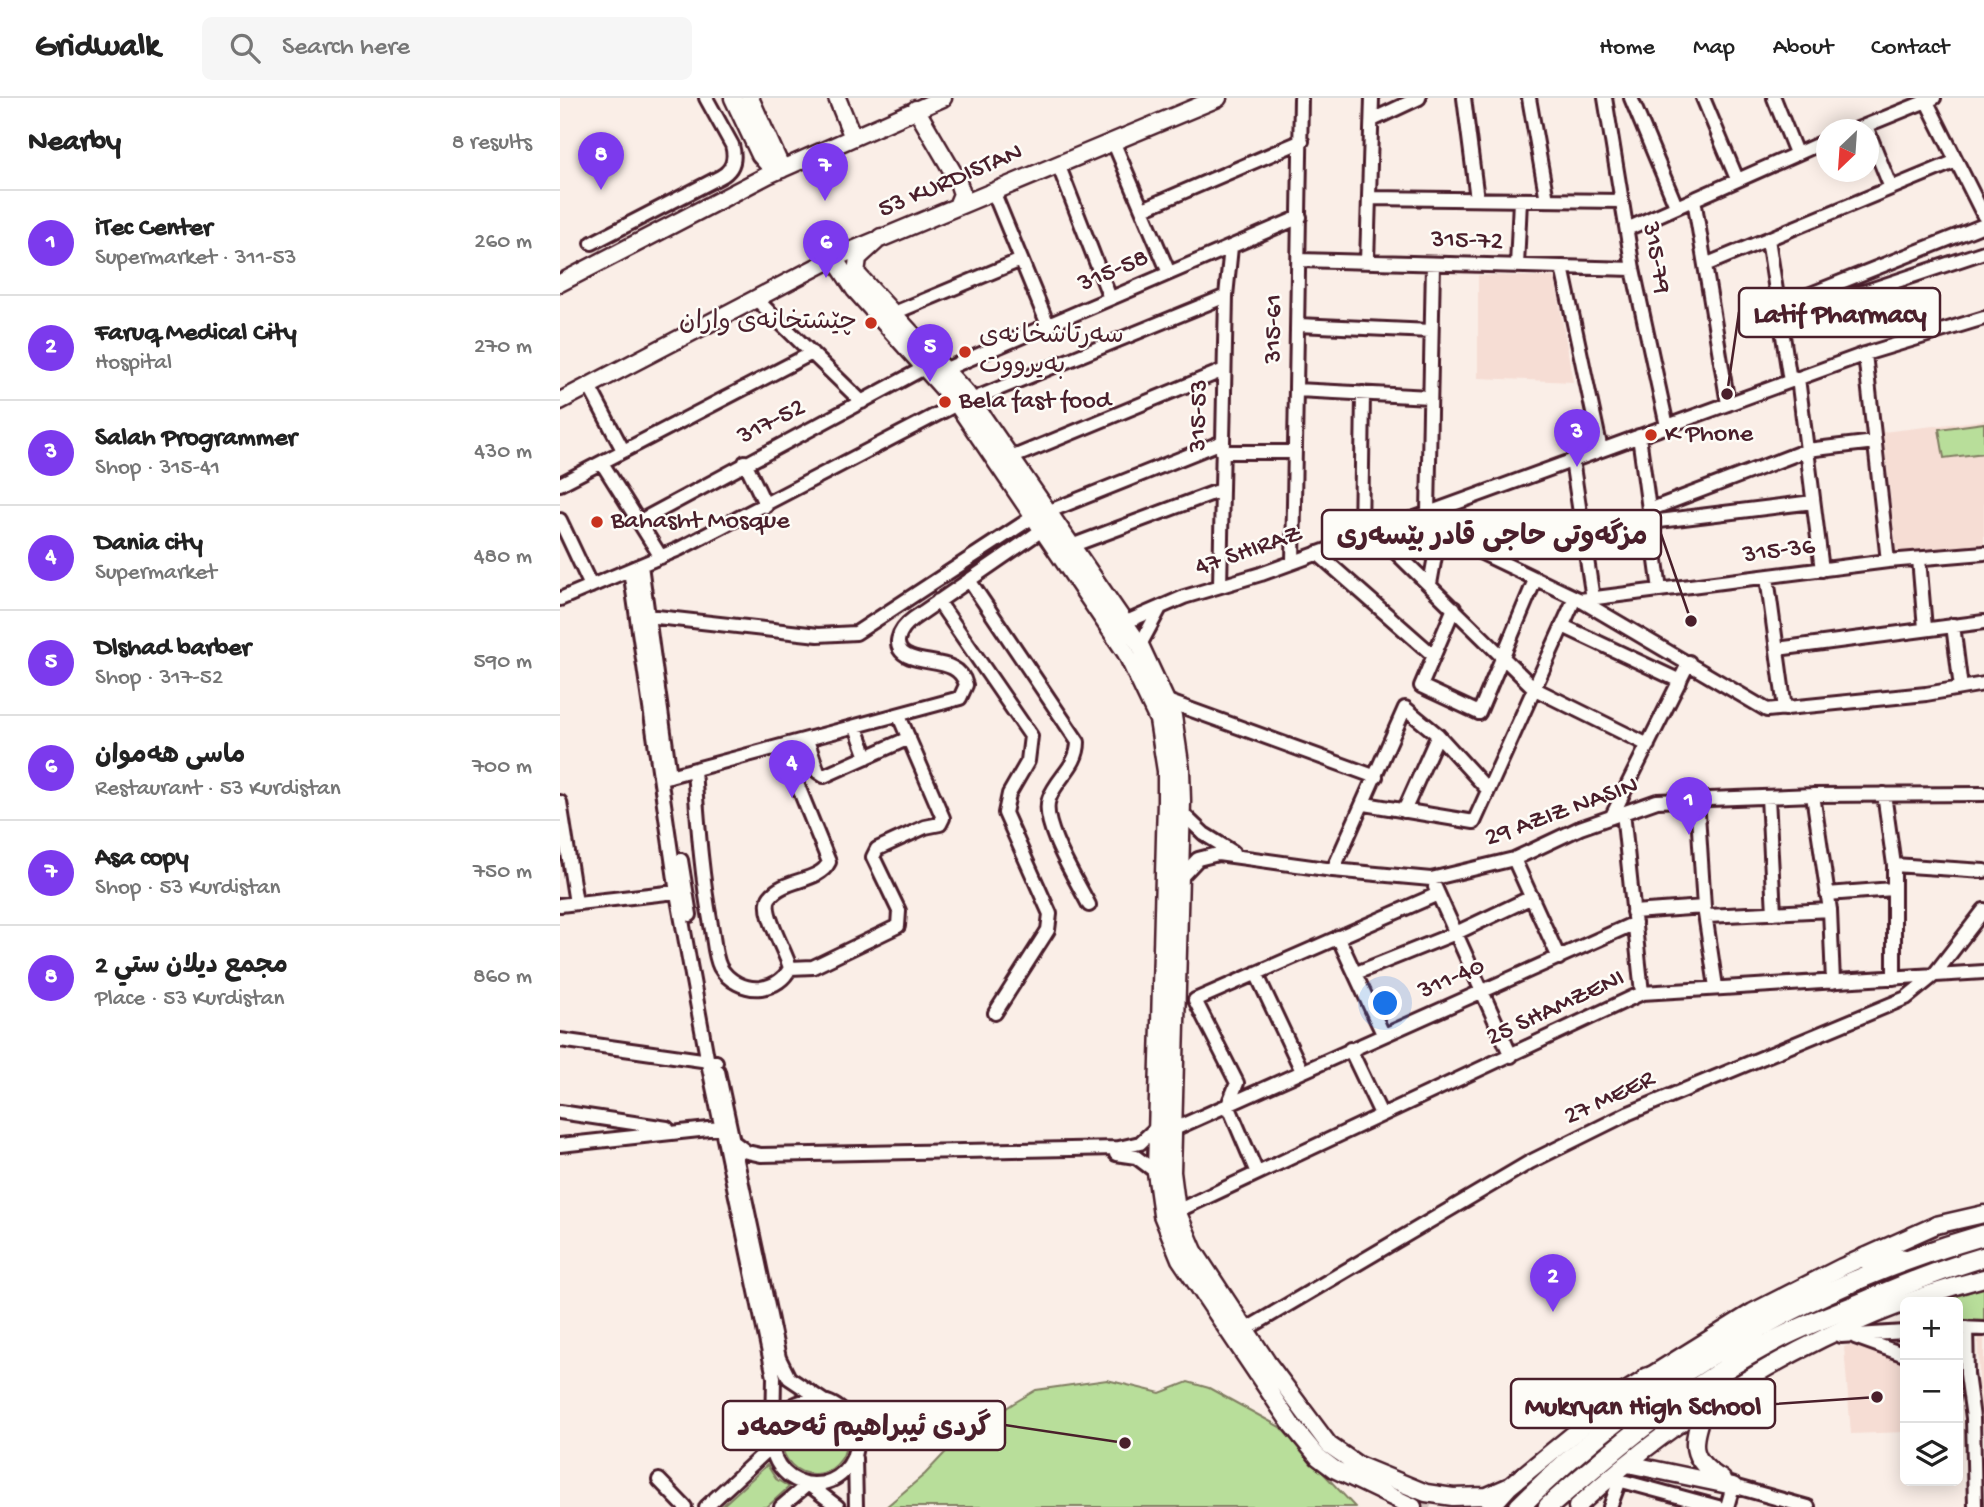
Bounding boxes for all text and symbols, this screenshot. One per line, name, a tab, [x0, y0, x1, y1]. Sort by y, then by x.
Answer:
search box	[202, 17, 692, 80]
text: Gridwalk	[35, 29, 160, 67]
icon: search	[226, 29, 264, 67]
text: Search here	[282, 33, 410, 64]
text: Home	[1599, 34, 1655, 63]
text: Map	[1693, 34, 1735, 63]
text: About	[1773, 34, 1833, 63]
text: Contact	[1871, 34, 1949, 63]
north arrow	[1816, 119, 1879, 182]
text: Nearby	[28, 126, 121, 161]
text: 8 results	[452, 130, 532, 157]
pin: 8	[578, 132, 624, 190]
street label: 53 KURDISTAN	[874, 138, 1028, 226]
pin: 7	[802, 143, 848, 201]
text: iTec Center	[95, 214, 212, 245]
street label: 315-79	[1633, 219, 1677, 296]
pin: 6	[803, 220, 849, 278]
street label: 315-72	[1429, 225, 1504, 259]
text: 1	[46, 229, 56, 256]
text: 260 m	[474, 229, 532, 256]
street label: 315-58	[1073, 243, 1154, 301]
text: Supermarket · 311-53	[95, 245, 296, 272]
callout: Latif Pharmacy	[1739, 288, 1940, 337]
street label: 315-61	[1259, 294, 1291, 365]
text: Latif Pharmacy	[1753, 300, 1927, 333]
place label: چێشتخانەی واران	[679, 308, 857, 339]
marker: چێشتخانەی واران	[863, 315, 879, 331]
text: Faruq Medical City	[95, 319, 297, 350]
place label: سەرتاشخانەی بەیرووت	[979, 322, 1124, 383]
pin: 5	[907, 324, 953, 382]
text: 2	[45, 334, 57, 361]
text: 270 m	[474, 334, 532, 361]
marker: سەرتاشخانەی بەیرووت	[957, 344, 973, 360]
text: Hospital	[95, 350, 172, 377]
street label: 315-53	[1184, 379, 1216, 454]
place label: Bela fast food	[958, 387, 1113, 418]
street label: 317-52	[732, 393, 811, 454]
marker: Bela fast food	[937, 394, 953, 410]
pin: 3	[1554, 409, 1600, 467]
place label: K Phone	[1665, 420, 1754, 451]
text: Salah Programmer	[95, 424, 297, 455]
marker: K Phone	[1643, 427, 1659, 443]
text: 3	[45, 439, 57, 466]
text: 430 m	[474, 439, 532, 466]
text: Shop · 315-41	[95, 455, 220, 482]
place label: Bahasht Mosque	[610, 507, 790, 538]
callout: مزگەوتی حاجی قادر بێسەری	[1322, 510, 1661, 559]
marker: Bahasht Mosque	[589, 514, 605, 530]
text: مزگەوتی حاجی قادر بێسەری	[1336, 517, 1648, 555]
street label: 47 SHIRAZ	[1192, 519, 1308, 585]
text: Dania city	[95, 529, 203, 560]
street label: 315-36	[1740, 532, 1818, 572]
text: 4	[46, 544, 56, 571]
text: 480 m	[474, 544, 532, 571]
text: Supermarket	[95, 560, 217, 587]
text: Dlshad barber	[95, 634, 251, 665]
text: 5	[45, 649, 57, 676]
text: 590 m	[474, 649, 532, 676]
text: Shop · 317-52	[95, 665, 223, 692]
pin: 4	[769, 740, 815, 798]
text: ماسی هەموان	[95, 742, 245, 773]
text: 6	[45, 754, 57, 781]
text: 700 m	[472, 754, 532, 781]
street label: 29 AZIZ NASIN	[1481, 771, 1643, 855]
text: Restaurant · 53 Kurdistan	[95, 776, 341, 803]
pin: 1	[1666, 777, 1712, 835]
text: Asa copy	[95, 844, 188, 875]
text: 7	[45, 859, 57, 886]
text: 750 m	[473, 859, 532, 886]
text: Shop · 53 Kurdistan	[95, 875, 281, 902]
text: مجمع ديلان ستي 2	[95, 952, 288, 983]
street label: 311-40	[1413, 952, 1490, 1008]
street label: 25 SHAMZENI	[1482, 963, 1630, 1055]
text: 8	[45, 964, 57, 991]
text: 860 m	[473, 964, 532, 991]
text: Place · 53 Kurdistan	[95, 986, 284, 1013]
your location	[1368, 986, 1402, 1020]
street label: 27 MEER	[1560, 1064, 1662, 1133]
pin: 2	[1530, 1254, 1576, 1312]
map controls	[1900, 1297, 1963, 1486]
button: +	[1900, 1297, 1963, 1360]
button: −	[1900, 1360, 1963, 1423]
callout: Mukryan High School	[1511, 1379, 1775, 1428]
text: Mukryan High School	[1525, 1392, 1761, 1425]
callout: گردی ئیبراھیم ئەحمەد	[723, 1401, 1005, 1450]
text: گردی ئیبراھیم ئەحمەد	[737, 1408, 992, 1447]
button: layers	[1900, 1423, 1963, 1486]

